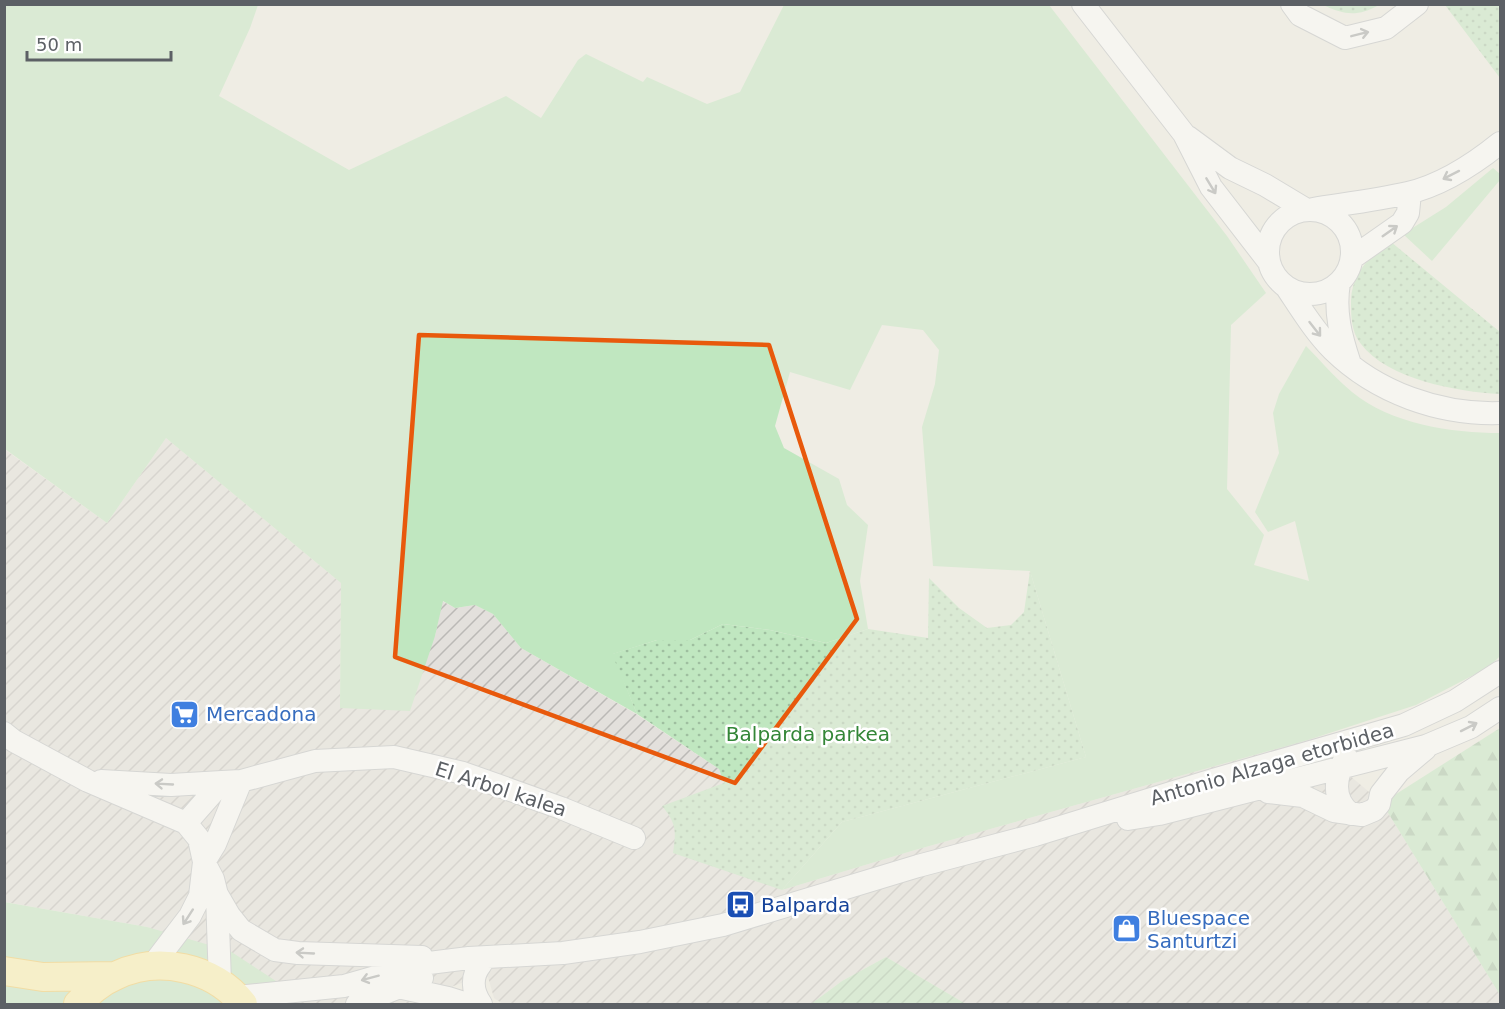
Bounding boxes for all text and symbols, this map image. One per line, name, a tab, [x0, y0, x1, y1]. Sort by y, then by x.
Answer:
scale bar	[27, 24, 171, 62]
one-way arrow	[1350, 28, 1369, 40]
text: 50 m	[36, 34, 82, 55]
one-way arrow	[1443, 170, 1461, 181]
one-way arrow	[1205, 177, 1217, 194]
one-way arrow	[1381, 225, 1397, 237]
one-way arrow	[1309, 321, 1322, 337]
supermarket icon: Mercadona	[169, 698, 201, 730]
place label: Mercadona	[206, 702, 316, 726]
street label: Antonio Alzaga etorbidea	[1147, 718, 1397, 810]
one-way arrow	[1460, 721, 1478, 733]
park label: Balparda parkea	[726, 722, 890, 746]
street label: El Arbol kalea	[432, 756, 570, 822]
one-way arrow	[154, 779, 174, 790]
bus stop icon: Balparda	[724, 889, 756, 921]
place label: Balparda	[761, 893, 850, 917]
place label: Bluespace Santurtzi	[1147, 906, 1250, 953]
one-way arrow	[182, 908, 194, 925]
shop icon: Bluespace Santurtzi	[1110, 913, 1142, 945]
one-way arrow	[296, 948, 316, 959]
one-way arrow	[361, 973, 380, 985]

